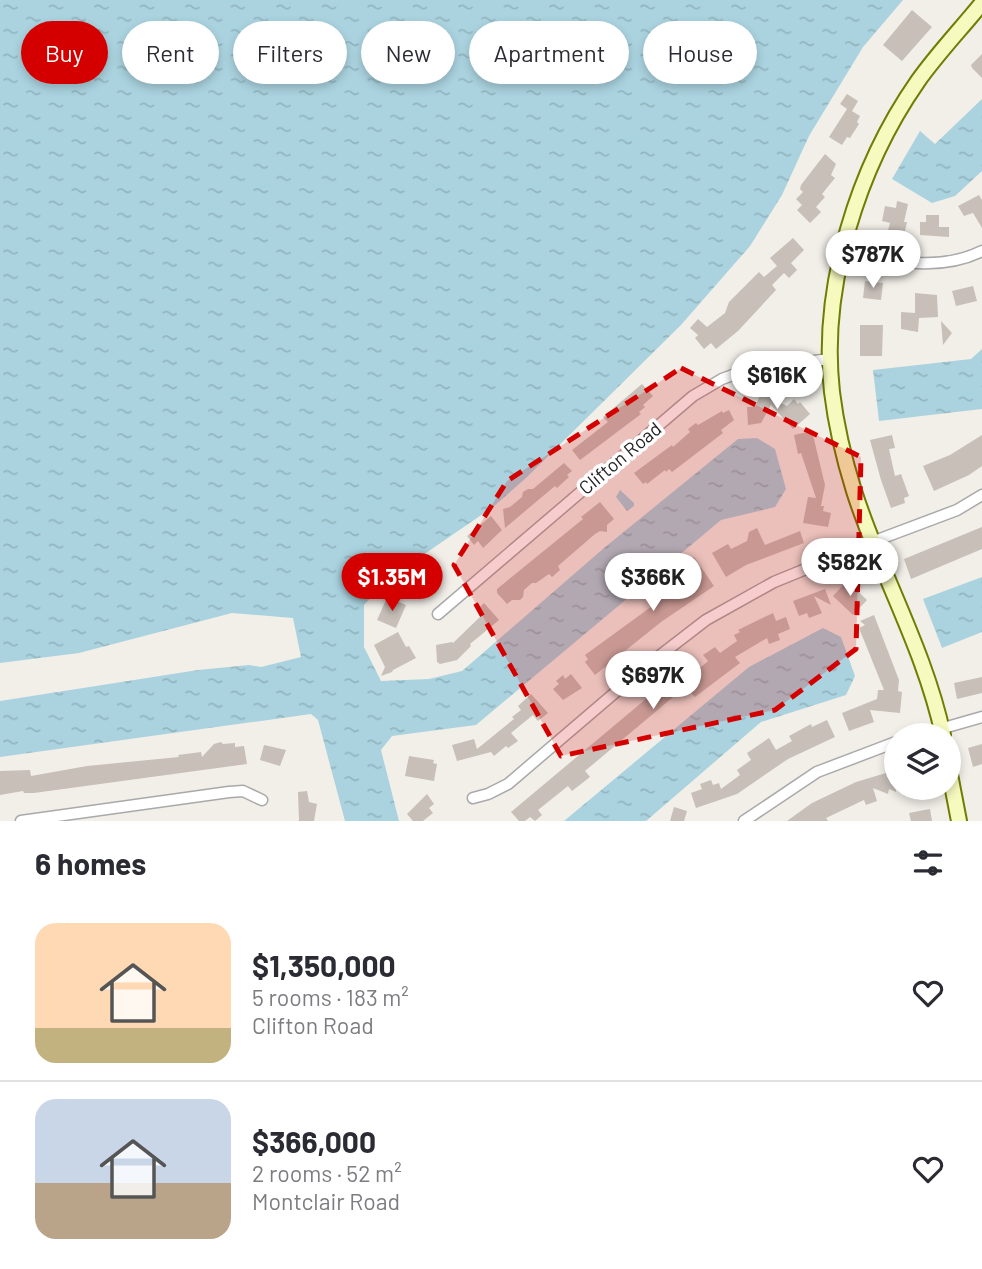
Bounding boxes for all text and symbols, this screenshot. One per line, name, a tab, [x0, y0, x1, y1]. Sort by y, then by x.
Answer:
chip: Buy	[21, 21, 108, 84]
chip: Rent	[122, 21, 219, 84]
chip: Filters	[233, 21, 347, 84]
chip: New	[361, 21, 455, 84]
chip: Apartment	[469, 21, 629, 84]
chip: House	[643, 21, 757, 84]
pin: $787K	[824, 230, 922, 290]
text: $787K	[842, 239, 904, 267]
pin: $616K	[728, 352, 826, 411]
text: $616K	[747, 360, 807, 388]
street label: Clifton Road	[574, 416, 666, 499]
pin: $582K	[801, 538, 899, 598]
text: $582K	[817, 547, 883, 575]
pin: $1.35M	[335, 554, 449, 613]
pin: $366K	[604, 554, 702, 613]
text: $1.35M	[358, 562, 426, 590]
text: $366K	[621, 562, 685, 590]
pin: $697K	[604, 652, 702, 711]
text: $697K	[621, 660, 685, 688]
map controls	[884, 723, 961, 800]
button: layers	[884, 723, 961, 800]
icon: filters	[909, 844, 947, 882]
text: 6 homes	[35, 845, 146, 881]
text: $1,350,000	[252, 947, 396, 983]
icon: home	[91, 951, 175, 1035]
icon: heart	[909, 974, 947, 1012]
text: 5 rooms · 183 m²	[252, 983, 409, 1011]
text: Clifton Road	[252, 1011, 374, 1039]
text: $366,000	[252, 1123, 376, 1159]
icon: home	[91, 1127, 175, 1211]
icon: heart	[909, 1150, 947, 1188]
text: 2 rooms · 52 m²	[252, 1159, 402, 1187]
text: Montclair Road	[252, 1187, 400, 1215]

